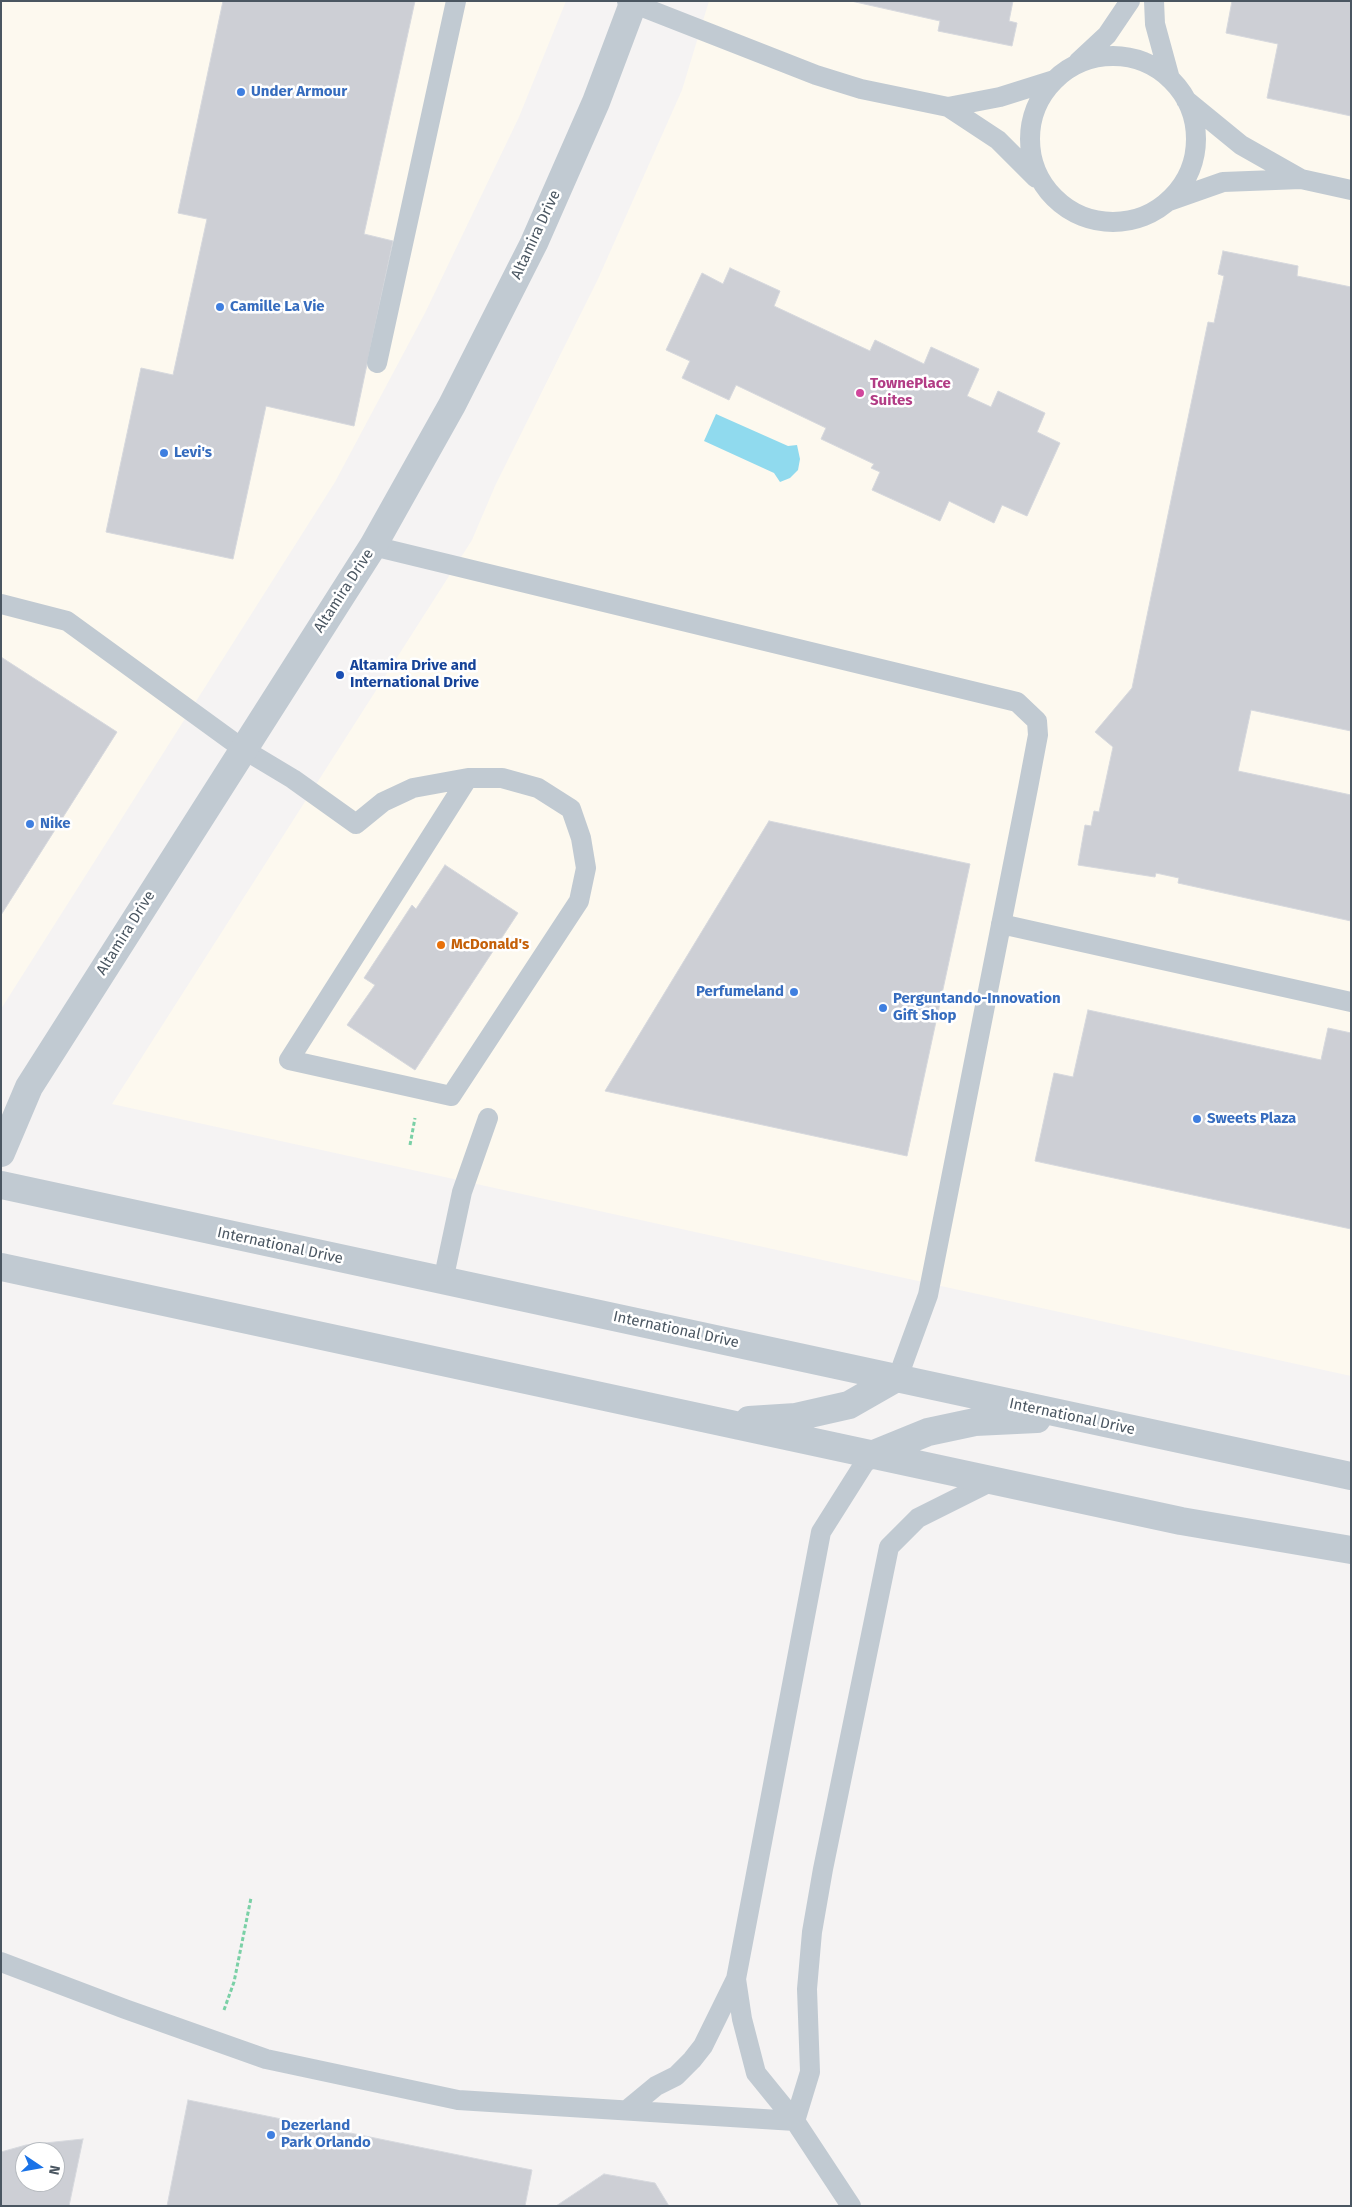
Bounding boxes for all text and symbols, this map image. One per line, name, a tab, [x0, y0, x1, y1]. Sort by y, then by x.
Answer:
place label: Under Armour	[251, 83, 347, 101]
marker: Under Armour	[235, 86, 247, 98]
street label: Altamira Drive	[508, 188, 564, 282]
place label: Camille La Vie	[230, 298, 325, 316]
marker: Camille La Vie	[214, 301, 226, 313]
place label: TownePlace Suites	[870, 375, 951, 410]
marker: TownePlace Suites	[854, 387, 866, 399]
place label: Levi's	[174, 444, 212, 462]
marker: Levi's	[158, 447, 170, 459]
street label: Altamira Drive	[310, 546, 378, 636]
place label: Altamira Drive and International Drive	[350, 657, 479, 692]
marker: Altamira Drive and International Drive	[334, 669, 346, 681]
place label: Nike	[40, 815, 71, 833]
marker: Nike	[24, 818, 36, 830]
street label: Altamira Drive	[93, 887, 159, 979]
place label: McDonald's	[451, 936, 529, 954]
marker: McDonald's	[435, 939, 447, 951]
place label: Perfumeland	[696, 983, 784, 1001]
marker: Perfumeland	[788, 986, 800, 998]
place label: Perguntando-Innovation Gift Shop	[893, 990, 1061, 1025]
marker: Perguntando-Innovation Gift Shop	[877, 1002, 889, 1014]
place label: Sweets Plaza	[1207, 1110, 1296, 1128]
marker: Sweets Plaza	[1191, 1113, 1203, 1125]
street label: International Drive	[215, 1224, 345, 1268]
street label: International Drive	[611, 1308, 741, 1352]
street label: International Drive	[1007, 1395, 1137, 1439]
place label: Dezerland Park Orlando	[281, 2117, 371, 2152]
marker: Dezerland Park Orlando	[265, 2129, 277, 2141]
north arrow	[15, 2142, 65, 2192]
text: N	[45, 2164, 63, 2176]

